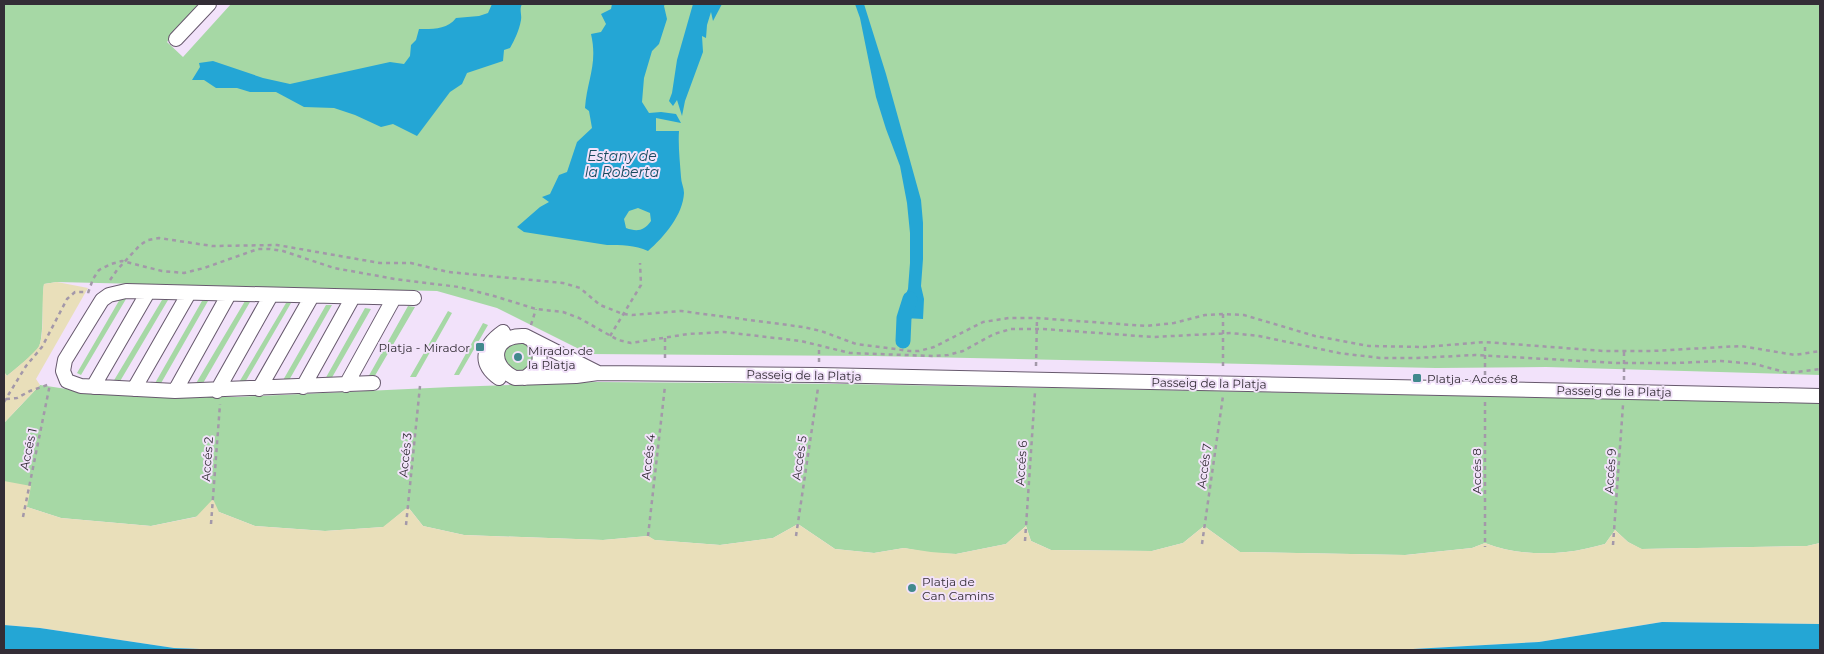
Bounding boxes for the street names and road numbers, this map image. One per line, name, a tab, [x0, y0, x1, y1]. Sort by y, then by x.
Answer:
street label: Passeig de la Platja	[746, 366, 862, 384]
street label: Passeig de la Platja	[1151, 374, 1267, 392]
street label: Passeig de la Platja	[1556, 382, 1672, 400]
street label: Accés 1	[16, 427, 40, 471]
street label: Accés 3	[395, 432, 415, 478]
street label: Accés 4	[638, 433, 658, 481]
street label: Accés 5	[788, 435, 810, 481]
street label: Accés 2	[198, 436, 216, 482]
street label: Accés 6	[1012, 440, 1030, 486]
street label: Accés 7	[1193, 443, 1215, 489]
street label: Accés 8	[1469, 448, 1484, 494]
street label: Accés 9	[1601, 448, 1619, 494]

